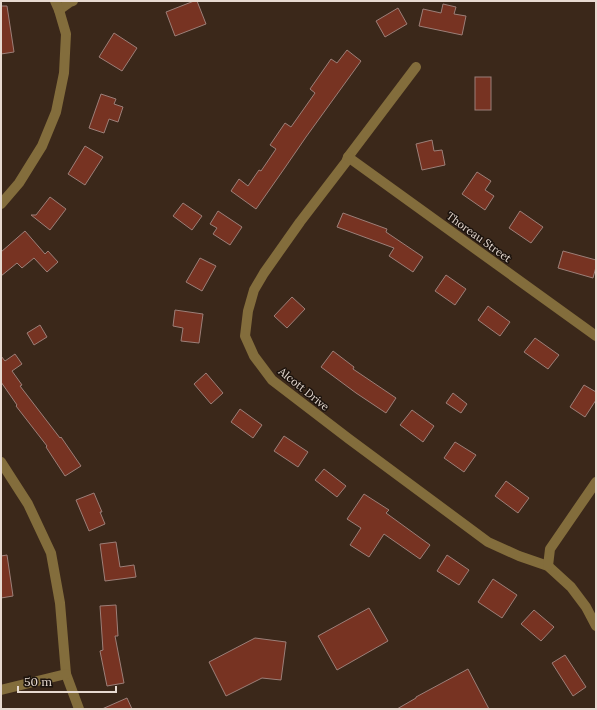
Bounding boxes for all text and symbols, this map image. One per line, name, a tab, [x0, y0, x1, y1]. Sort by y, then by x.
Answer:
street label: Thoreau Street	[444, 209, 515, 266]
street label: Alcott Drive	[275, 364, 332, 414]
scale bar	[18, 668, 116, 694]
text: 50 m	[24, 674, 52, 689]

